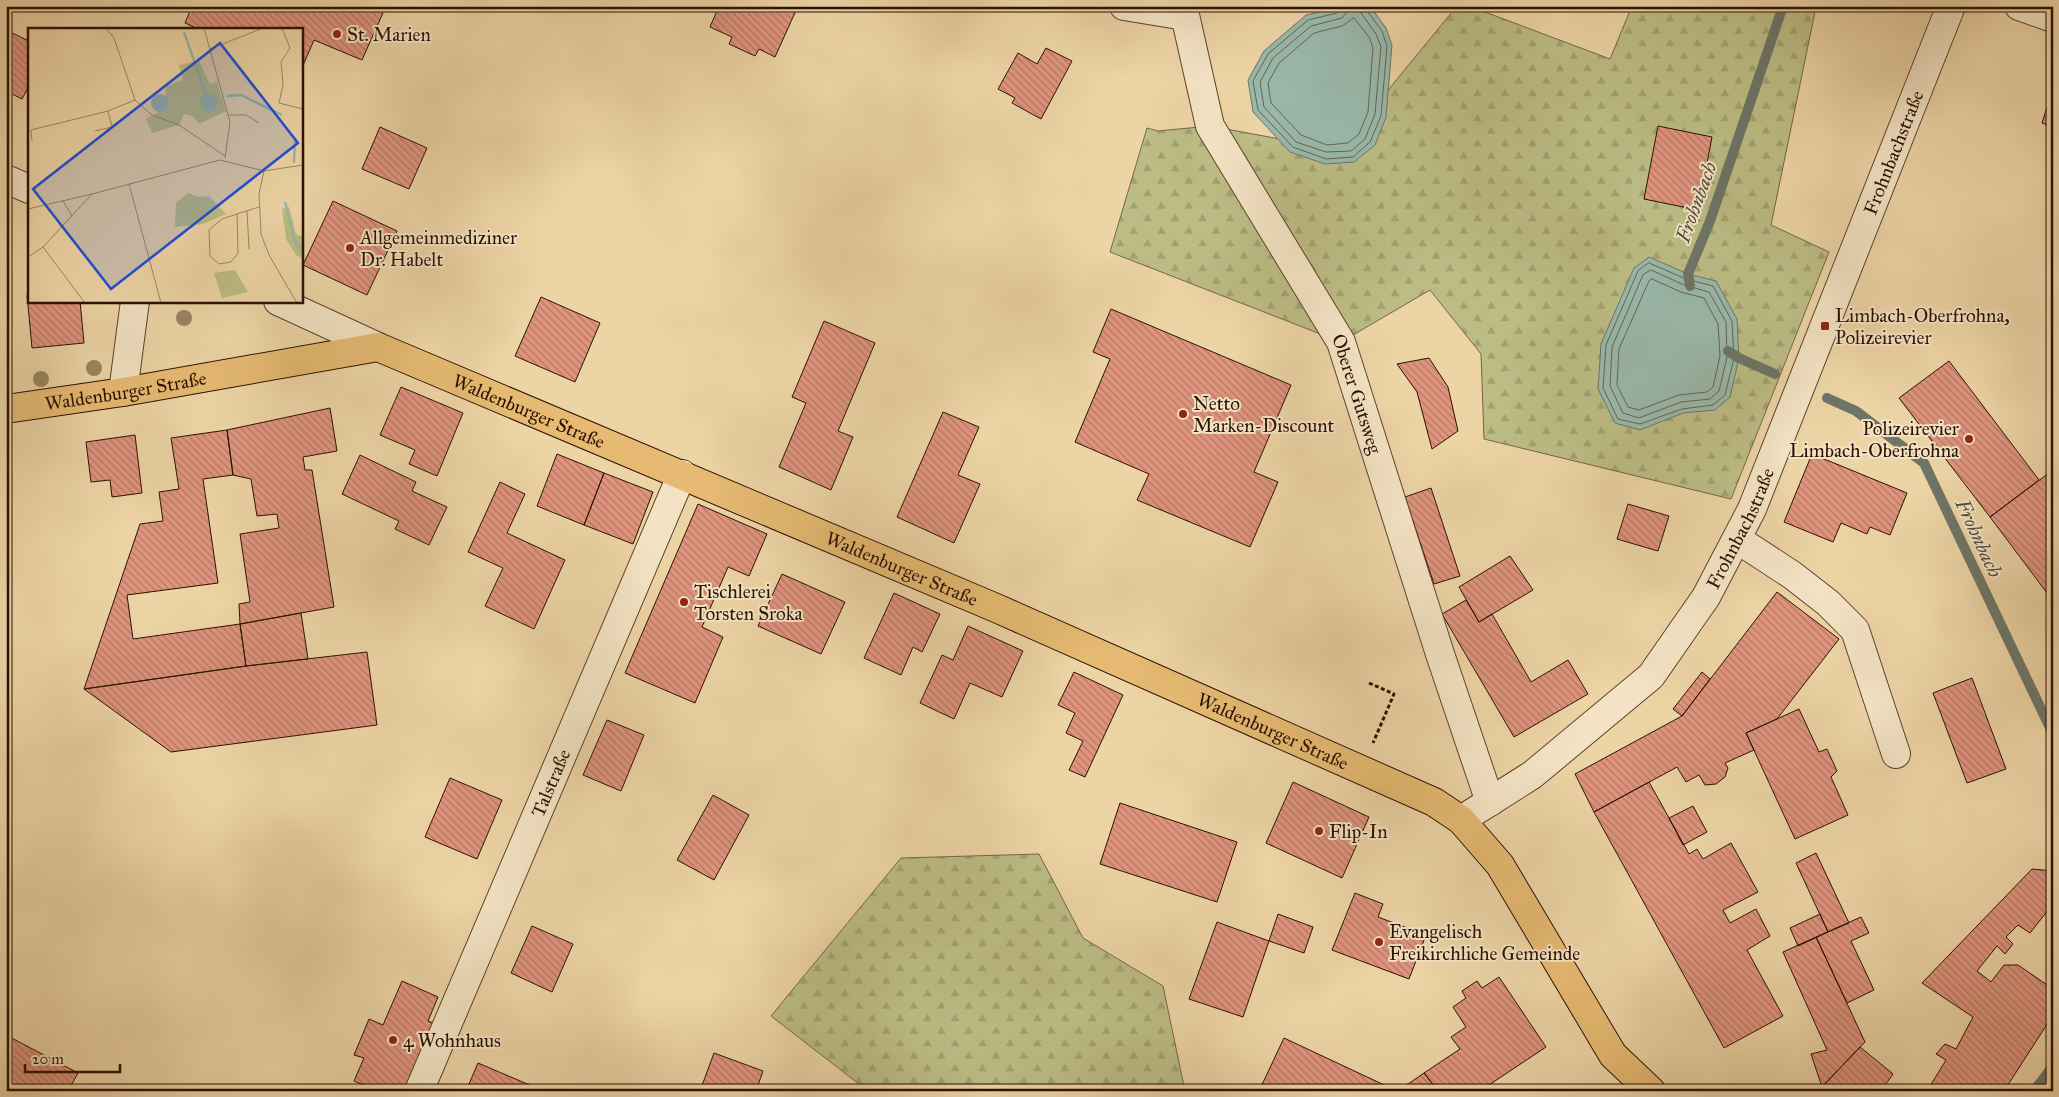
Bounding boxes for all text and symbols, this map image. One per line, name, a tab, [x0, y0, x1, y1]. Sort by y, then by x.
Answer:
place label: St. Marien	[347, 23, 431, 46]
inset map	[28, 28, 302, 302]
marker: St. Marien	[331, 28, 343, 40]
street label: Frohnbachstraße	[1859, 87, 1929, 218]
water label: Frohnbach	[1670, 158, 1722, 246]
place label: Allgemeinmediziner Dr. Habelt	[359, 226, 518, 271]
marker: Allgemeinmediziner Dr. Habelt	[344, 242, 356, 254]
place label: Limbach-Oberfrohna, Polizeirevier	[1835, 304, 2010, 349]
marker: Limbach-Oberfrohna, Polizeirevier	[1819, 320, 1831, 332]
street label: Oberer Gutsweg	[1327, 330, 1387, 457]
street label: Waldenburger Straße	[44, 367, 208, 415]
street label: Waldenburger Straße	[449, 369, 608, 454]
place label: Netto Marken-Discount	[1193, 392, 1334, 437]
marker: Netto Marken-Discount	[1177, 408, 1189, 420]
place label: Polizeirevier Limbach-Oberfrohna	[1790, 417, 1960, 462]
marker: Polizeirevier Limbach-Oberfrohna	[1963, 433, 1975, 445]
street label: Frohnbachstraße	[1701, 464, 1779, 593]
water label: Frohnbach	[1950, 494, 2008, 581]
street label: Waldenburger Straße	[822, 526, 981, 611]
place label: Tischlerei Torsten Sroka	[694, 580, 804, 625]
marker: Tischlerei Torsten Sroka	[678, 596, 690, 608]
street label: Waldenburger Straße	[1194, 688, 1352, 775]
street label: Talstraße	[526, 745, 575, 820]
place label: Flip-In	[1329, 820, 1388, 843]
marker: Flip-In	[1313, 825, 1325, 837]
place label: Evangelisch Freikirchliche Gemeinde	[1389, 920, 1580, 965]
marker: Evangelisch Freikirchliche Gemeinde	[1373, 936, 1385, 948]
place label: 4 Wohnhaus	[403, 1029, 501, 1052]
marker: 4 Wohnhaus	[387, 1034, 399, 1046]
scale bar	[25, 1042, 120, 1074]
text: 20 m	[32, 1050, 64, 1068]

